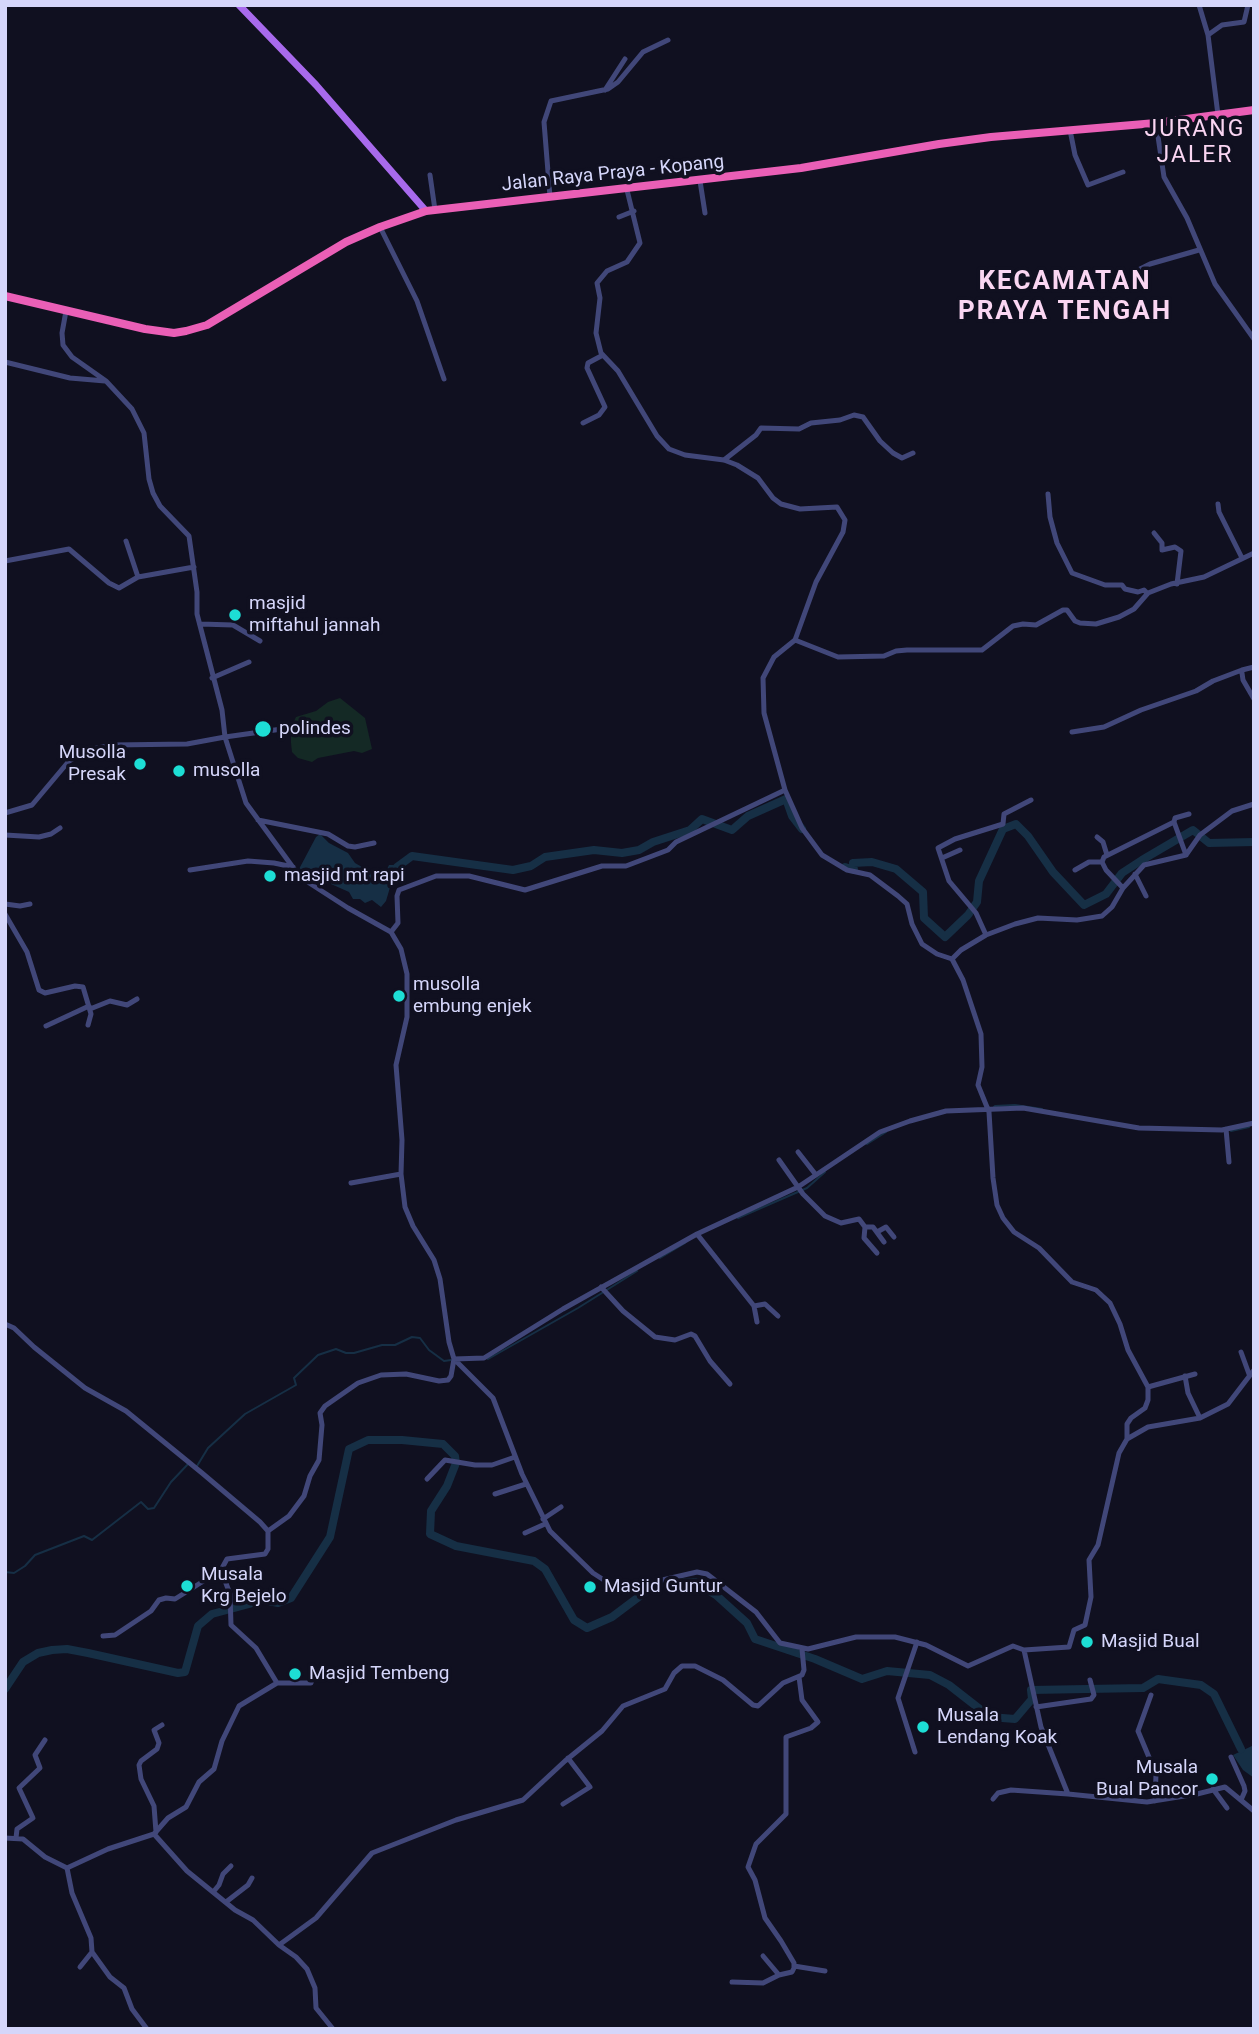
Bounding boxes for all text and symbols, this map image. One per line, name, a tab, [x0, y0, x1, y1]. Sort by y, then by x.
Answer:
district label: JURANG JALER	[1145, 116, 1245, 170]
street label: Jalan Raya Praya - Kopang	[501, 151, 725, 197]
district label: KECAMATAN PRAYA TENGAH	[959, 266, 1171, 328]
place label: masjid miftahul jannah	[249, 593, 380, 637]
marker: masjid miftahul jannah	[227, 607, 243, 623]
place label: polindes	[279, 718, 351, 740]
marker: polindes	[253, 719, 273, 739]
place label: Musolla Presak	[59, 742, 126, 786]
marker: Musolla Presak	[132, 756, 148, 772]
place label: musolla	[193, 760, 260, 782]
marker: musolla	[171, 763, 187, 779]
place label: masjid mt rapi	[284, 865, 405, 887]
marker: masjid mt rapi	[262, 868, 278, 884]
place label: musolla embung enjek	[413, 974, 532, 1018]
marker: musolla embung enjek	[391, 988, 407, 1004]
place label: Musala Krg Bejelo	[201, 1564, 287, 1608]
place label: Masjid Guntur	[604, 1576, 722, 1598]
marker: Musala Krg Bejelo	[179, 1578, 195, 1594]
marker: Masjid Guntur	[582, 1579, 598, 1595]
place label: Masjid Bual	[1101, 1631, 1200, 1653]
marker: Masjid Bual	[1079, 1634, 1095, 1650]
place label: Masjid Tembeng	[309, 1663, 449, 1685]
marker: Masjid Tembeng	[287, 1666, 303, 1682]
place label: Musala Lendang Koak	[937, 1705, 1057, 1749]
marker: Musala Lendang Koak	[915, 1719, 931, 1735]
place label: Musala Bual Pancor	[1096, 1757, 1198, 1801]
marker: Musala Bual Pancor	[1204, 1771, 1220, 1787]

